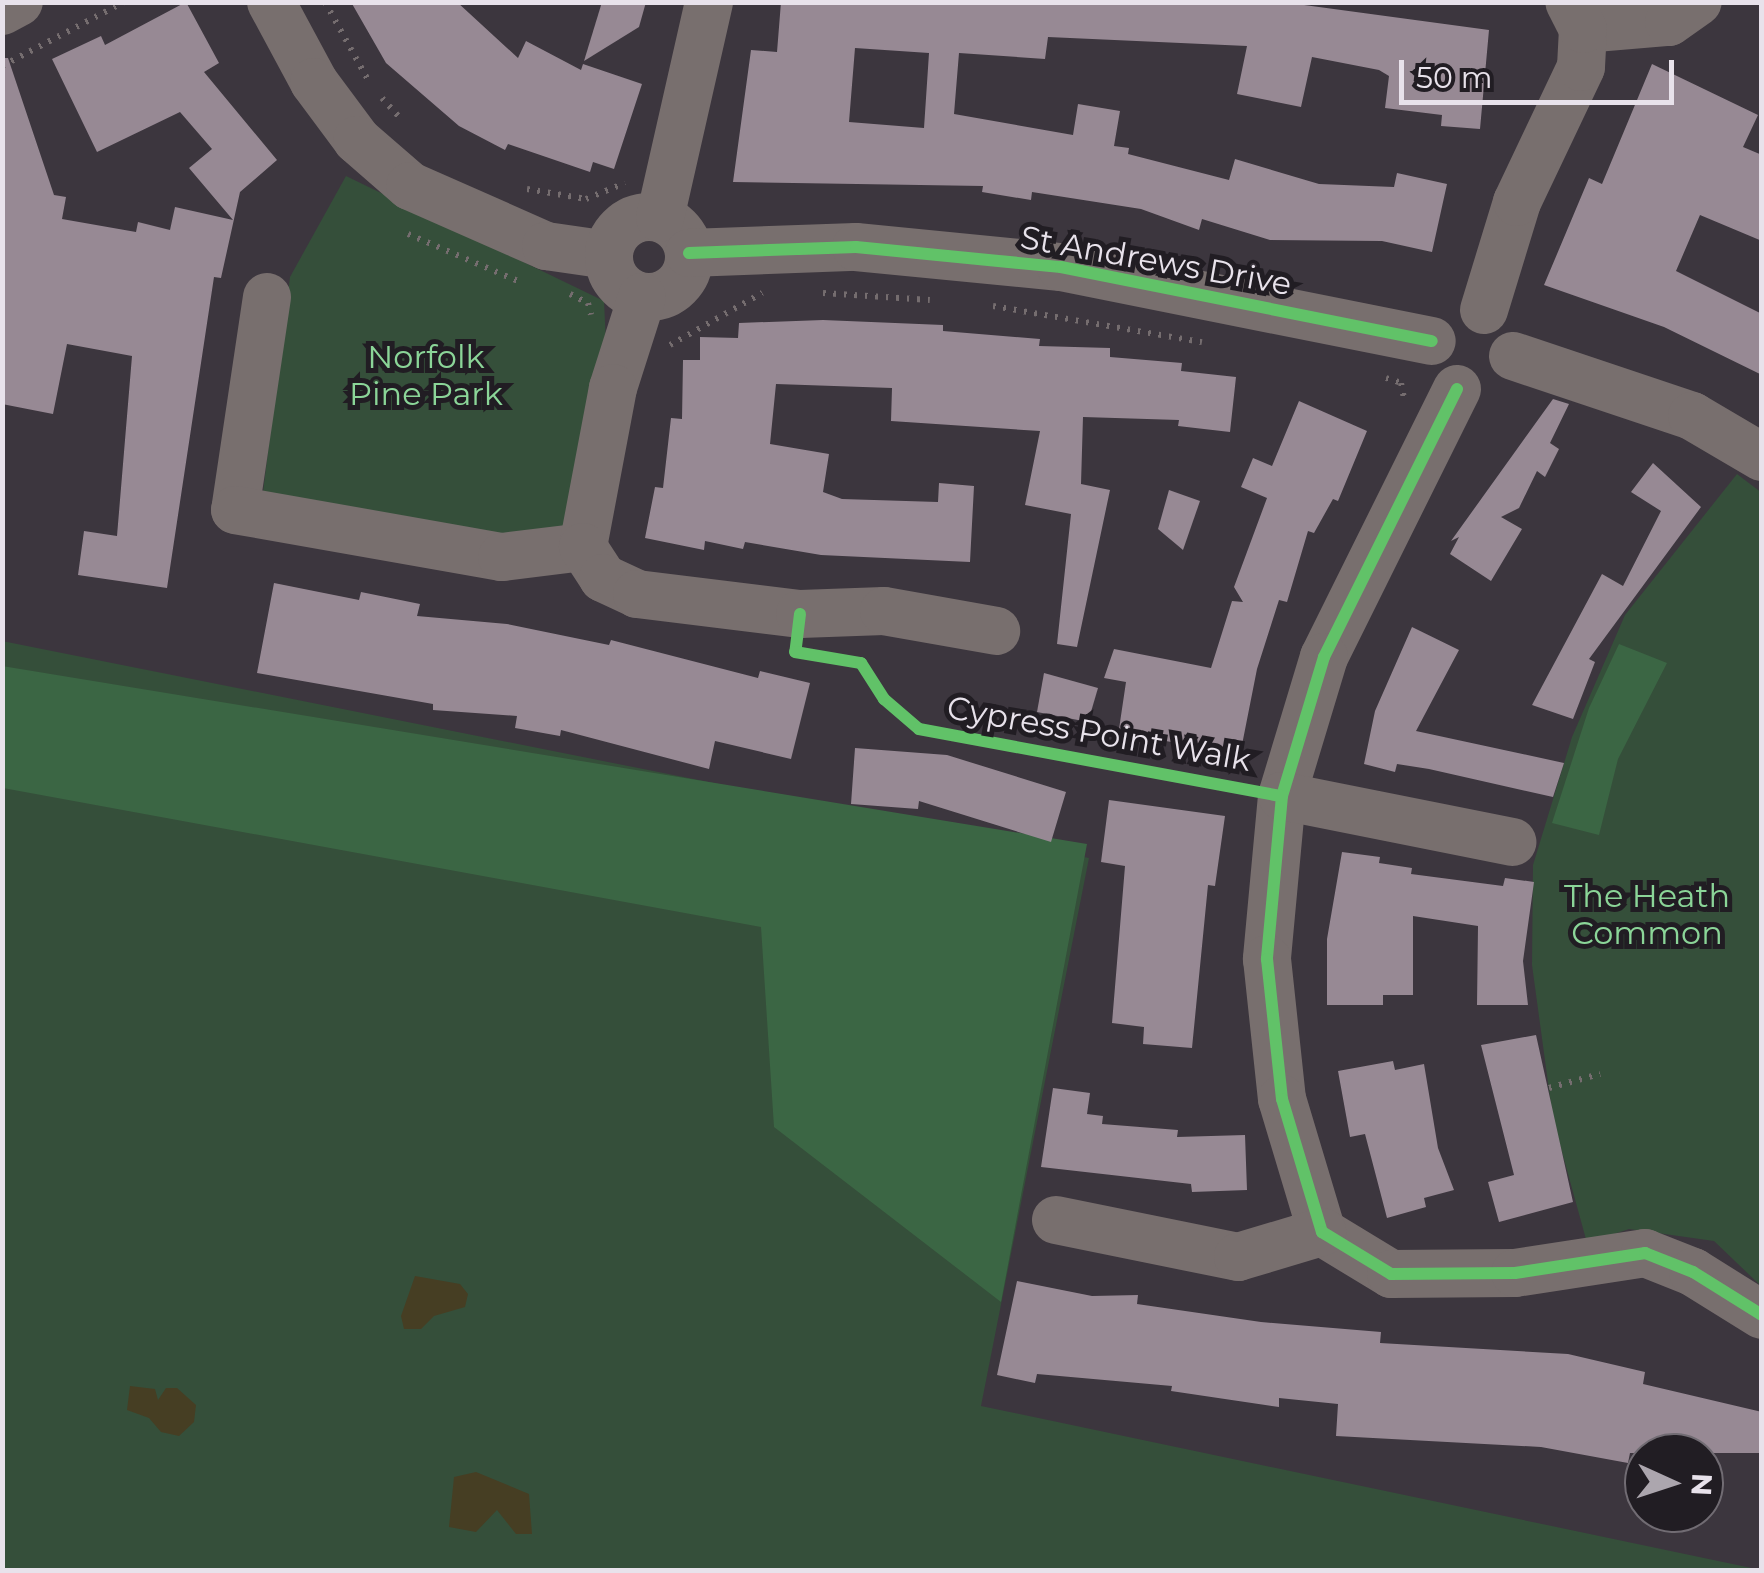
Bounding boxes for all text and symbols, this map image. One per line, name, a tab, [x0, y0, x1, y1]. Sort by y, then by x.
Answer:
scale bar	[1404, 40, 1679, 102]
text: 50 m	[1416, 59, 1493, 96]
street label: St Andrews Drive	[1017, 218, 1295, 304]
park label: Norfolk Pine Park	[349, 339, 503, 414]
street label: Cypress Point Walk	[944, 688, 1254, 780]
park label: The Heath Common	[1564, 878, 1730, 953]
north arrow	[1624, 1433, 1724, 1533]
text: N	[1684, 1472, 1720, 1497]

